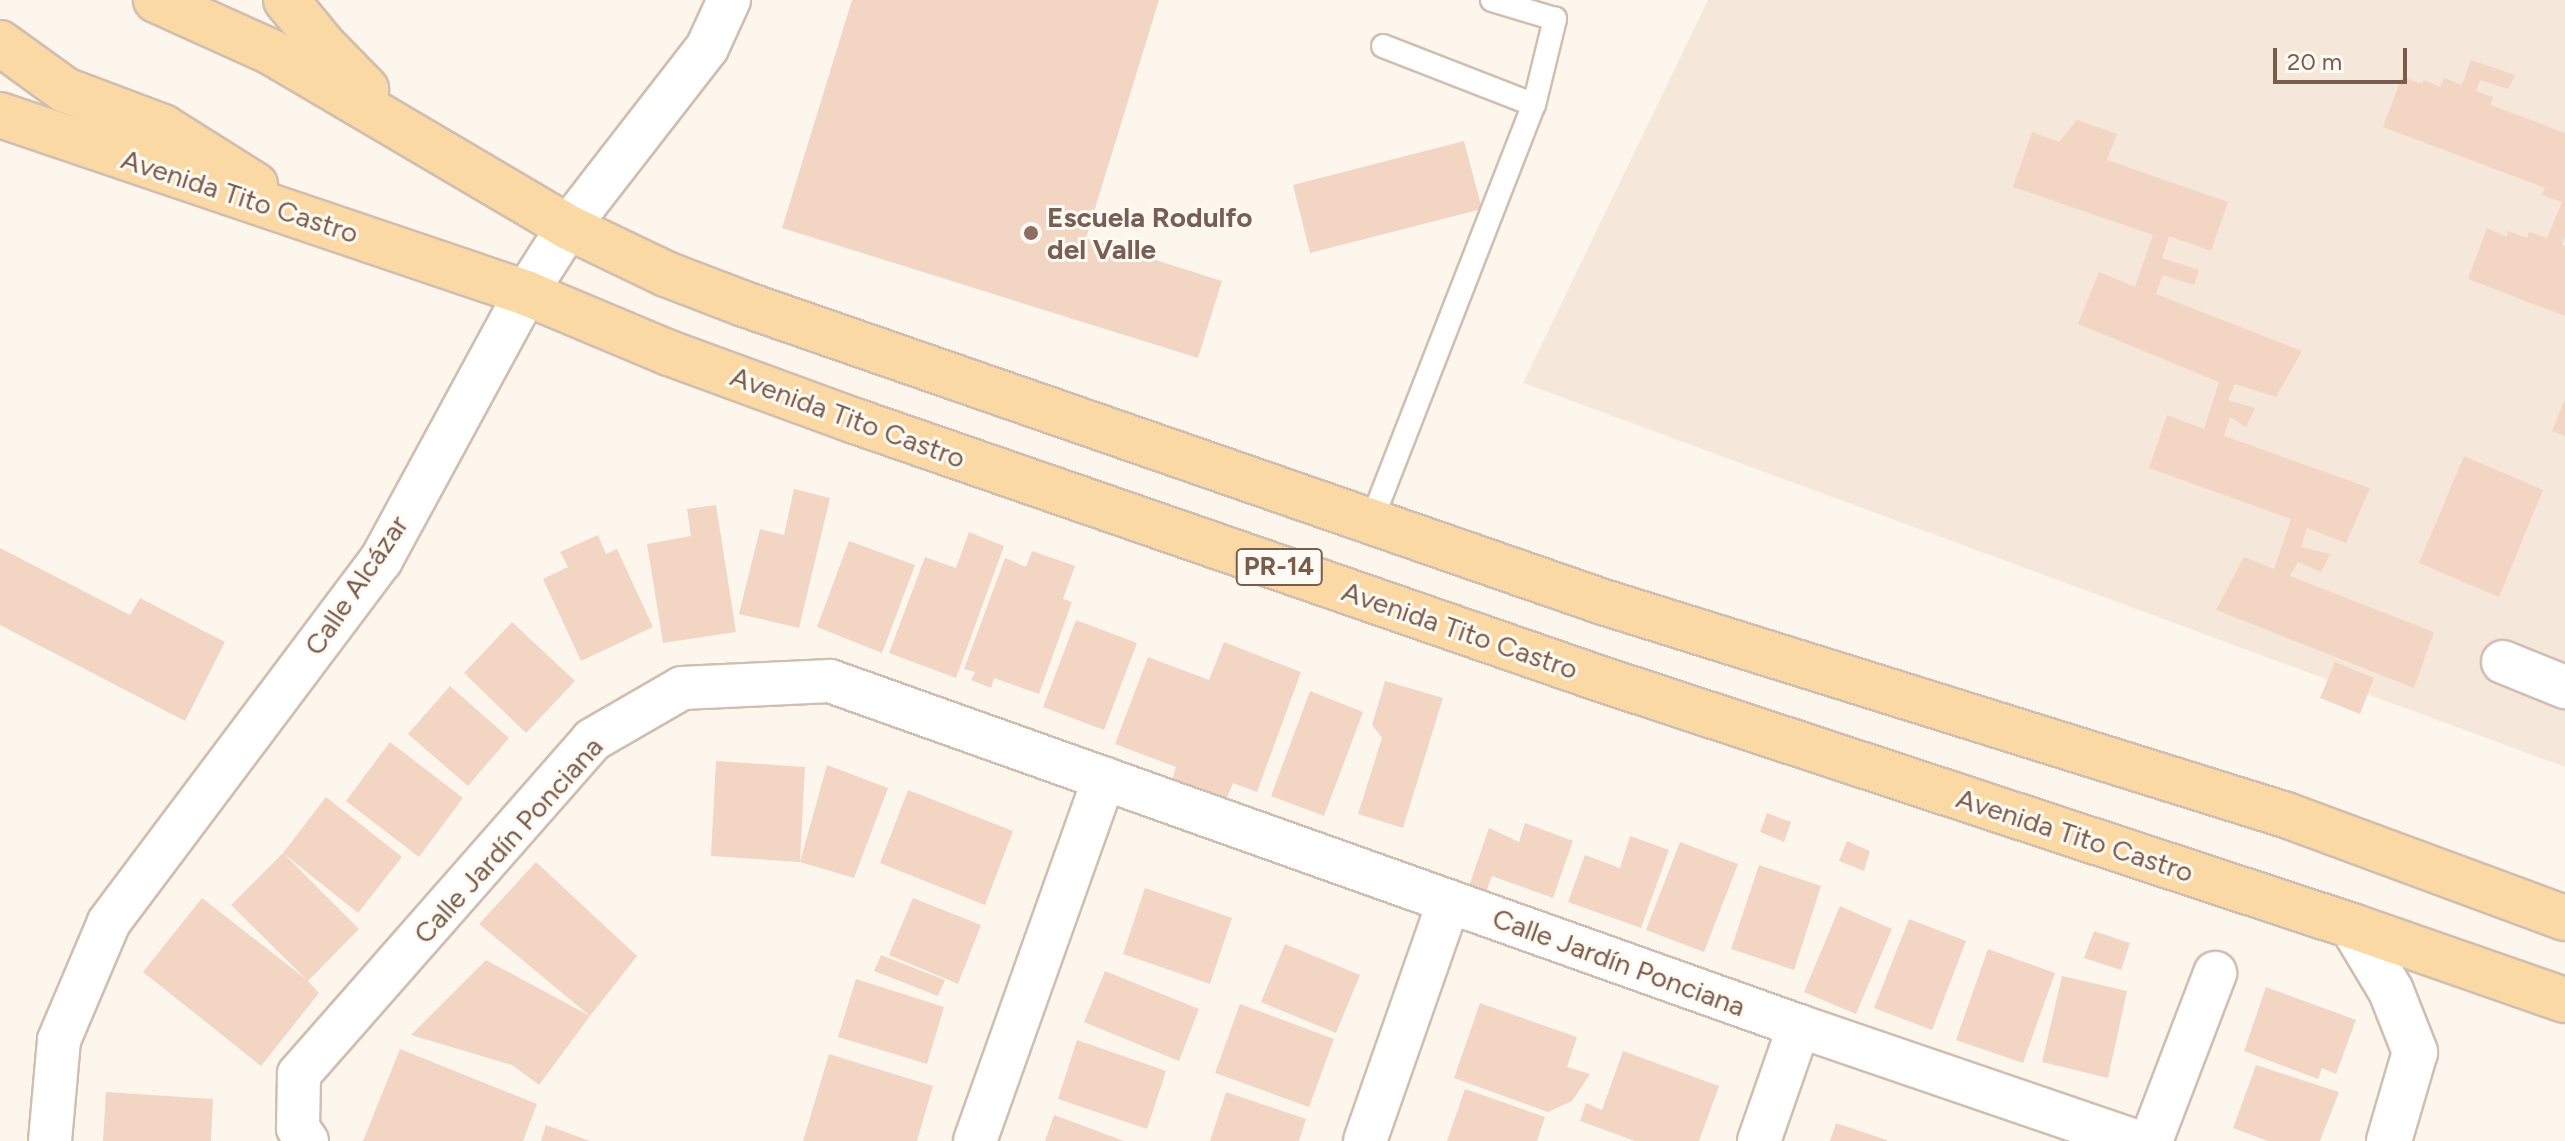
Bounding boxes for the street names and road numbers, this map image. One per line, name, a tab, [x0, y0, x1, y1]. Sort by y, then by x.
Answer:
street label: Avenida Tito Castro	[117, 142, 363, 250]
street label: Avenida Tito Castro	[726, 359, 970, 475]
street label: Calle Alcázar	[297, 509, 415, 661]
road number: PR-14	[1235, 545, 1323, 589]
street label: Avenida Tito Castro	[1338, 574, 1582, 686]
street label: Calle Jardín Ponciana	[406, 730, 610, 950]
street label: Avenida Tito Castro	[1952, 781, 2198, 889]
street label: Calle Jardín Ponciana	[1488, 901, 1750, 1023]

